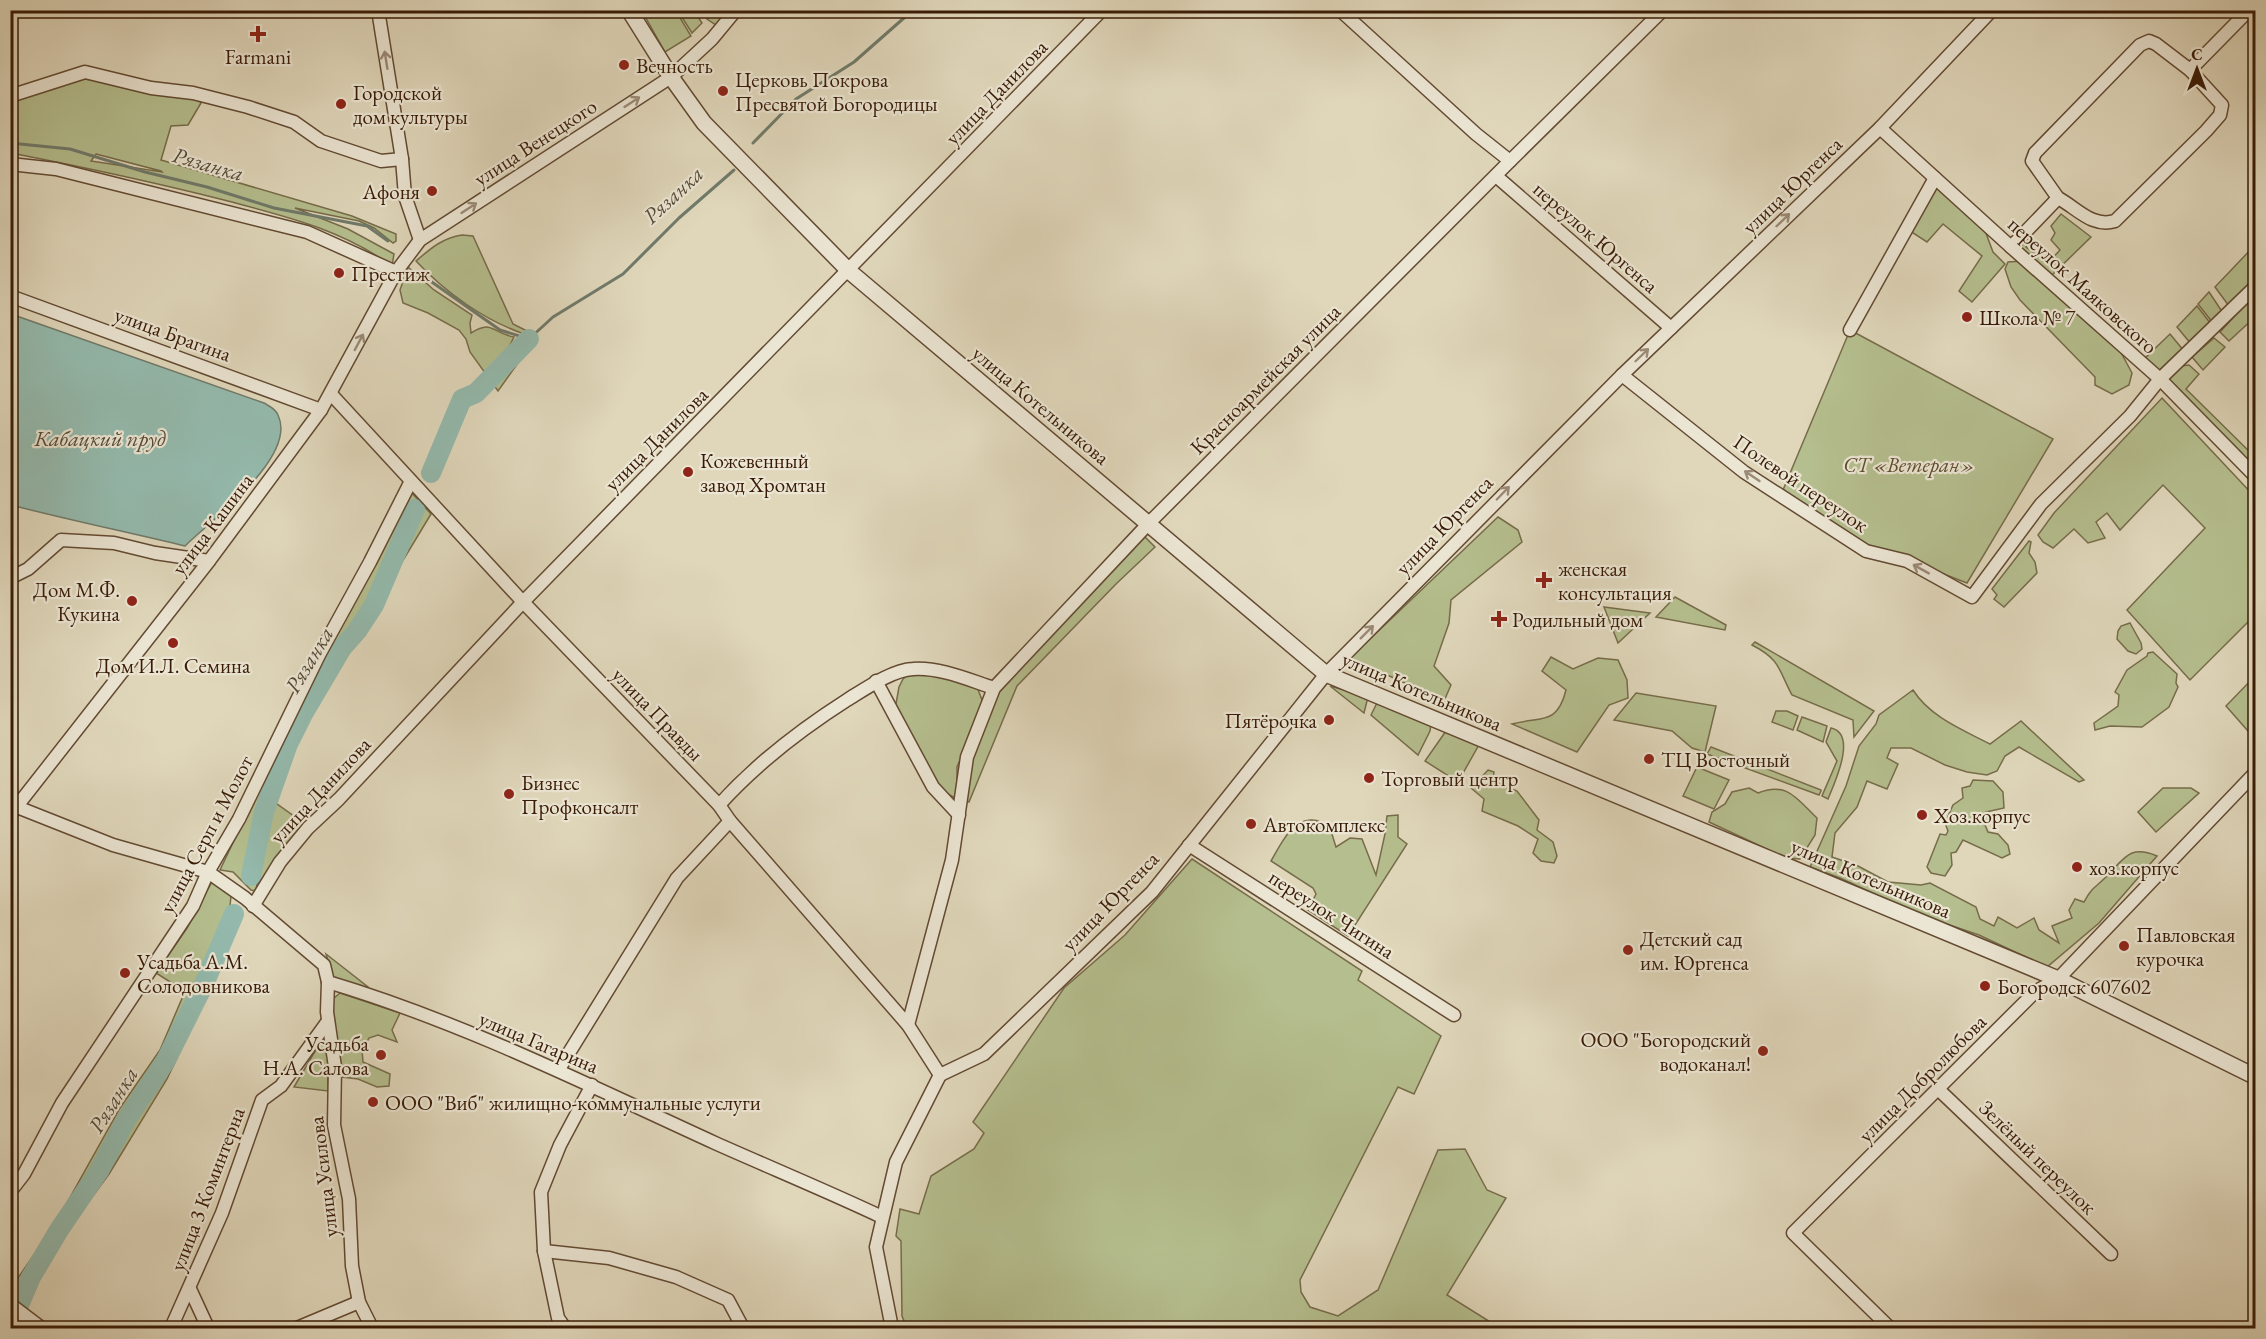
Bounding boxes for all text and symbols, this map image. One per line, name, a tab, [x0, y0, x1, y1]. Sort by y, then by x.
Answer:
marker: Farmani	[251, 27, 265, 41]
street label: улица Данилова	[939, 33, 1053, 150]
north arrow	[2167, 39, 2227, 99]
place label: Farmani	[225, 43, 291, 70]
text: С	[2191, 44, 2203, 65]
one-way arrow	[380, 50, 391, 70]
place label: Вечность	[636, 52, 713, 79]
marker: Вечность	[617, 58, 631, 72]
place label: Церковь Покрова Пресвятой Богородицы	[735, 66, 938, 117]
place label: Городской дом культуры	[353, 79, 468, 130]
marker: Церковь Покрова Пресвятой Богородицы	[716, 84, 730, 98]
street label: улица Венецкого	[468, 92, 602, 192]
one-way arrow	[624, 95, 641, 108]
marker: Городской дом культуры	[334, 97, 348, 111]
street label: улица Юргенса	[1736, 130, 1848, 239]
water label: Рязанка	[169, 140, 247, 188]
water label: Рязанка	[636, 160, 710, 230]
street label: переулок Юргенса	[1528, 175, 1665, 299]
place label: Афоня	[361, 178, 420, 205]
marker: Афоня	[425, 184, 439, 198]
one-way arrow	[460, 202, 477, 214]
street label: переулок Маяковского	[2002, 211, 2164, 359]
one-way arrow	[1775, 213, 1790, 228]
place label: Престиж	[351, 260, 431, 287]
marker: Престиж	[332, 266, 346, 280]
street label: Красноармейская улица	[1184, 297, 1347, 460]
street label: улица Брагина	[111, 300, 236, 368]
place label: Школа № 7	[1979, 304, 2076, 331]
marker: Школа № 7	[1960, 310, 1974, 324]
one-way arrow	[353, 334, 365, 351]
street label: улица Котельникова	[967, 340, 1116, 471]
one-way arrow	[1634, 349, 1649, 363]
street label: улица Данилова	[598, 381, 714, 497]
water label: Кабацкий пруд	[33, 424, 166, 453]
street label: Полевой переулок	[1728, 428, 1874, 538]
place label: Кожевенный завод Хромтан	[700, 447, 826, 498]
park label: СТ «Ветеран»	[1843, 451, 1975, 478]
marker: Кожевенный завод Хромтан	[681, 465, 695, 479]
street label: улица Кашина	[165, 467, 259, 580]
street label: улица Юргенса	[1390, 469, 1499, 581]
one-way arrow	[1744, 470, 1760, 482]
one-way arrow	[1496, 485, 1511, 500]
place label: женская консультация	[1558, 555, 1672, 606]
one-way arrow	[1913, 563, 1930, 575]
marker: женская консультация	[1535, 571, 1553, 589]
place label: Дом М.Ф. Кукина	[33, 576, 121, 627]
marker: Дом М.Ф. Кукина	[125, 594, 139, 608]
place label: Родильный дом	[1512, 606, 1643, 633]
marker: Родильный дом	[1490, 610, 1508, 628]
water label: Рязанка	[278, 621, 340, 699]
one-way arrow	[1360, 624, 1374, 639]
marker: Дом И.Л. Семина	[166, 636, 180, 650]
street label: улица Котельникова	[1338, 645, 1507, 737]
place label: Дом И.Л. Семина	[96, 652, 251, 679]
street label: улица Правды	[606, 661, 710, 767]
place label: Пятёрочка	[1225, 707, 1318, 734]
marker: Пятёрочка	[1322, 713, 1336, 727]
street label: улица Данилова	[264, 731, 377, 849]
place label: ТЦ Восточный	[1661, 746, 1790, 773]
street label: улица Серп и Молот	[153, 750, 259, 917]
marker: ТЦ Восточный	[1642, 752, 1656, 766]
place label: Торговый центр	[1381, 765, 1519, 792]
place label: Бизнес Профконсалт	[521, 769, 639, 820]
marker: Торговый центр	[1362, 771, 1376, 785]
marker: Бизнес Профконсалт	[502, 787, 516, 801]
place label: Хоз.корпус	[1933, 802, 2030, 829]
marker: Хоз.корпус	[1915, 808, 1929, 822]
place label: Автокомплекс	[1262, 811, 1385, 838]
marker: Автокомплекс	[1244, 817, 1258, 831]
street label: улица Котельникова	[1787, 832, 1956, 924]
street label: улица Юргенса	[1056, 845, 1165, 957]
place label: хоз.корпус	[2089, 854, 2179, 881]
marker: хоз.корпус	[2070, 860, 2084, 874]
street label: переулок Чигина	[1264, 863, 1400, 965]
place label: Павловская курочка	[2136, 921, 2235, 972]
place label: Детский сад им. Юргенса	[1640, 925, 1750, 976]
marker: Павловская курочка	[2117, 939, 2131, 953]
marker: Детский сад им. Юргенса	[1621, 943, 1635, 957]
place label: Усадьба А.М. Солодовникова	[136, 948, 271, 999]
marker: Усадьба А.М. Солодовникова	[118, 966, 132, 980]
place label: Богородск 607602	[1997, 973, 2151, 1000]
marker: Богородск 607602	[1978, 979, 1992, 993]
street label: улица Гагарина	[475, 1005, 603, 1080]
street label: улица Добролюбова	[1852, 1008, 1992, 1148]
place label: ООО "Богородский водоканал!	[1580, 1026, 1751, 1077]
place label: Усадьба Н.А. Салова	[263, 1030, 370, 1081]
marker: ООО "Богородский водоканал!	[1756, 1044, 1770, 1058]
marker: Усадьба Н.А. Салова	[374, 1048, 388, 1062]
water label: Рязанка	[81, 1061, 145, 1139]
place label: ООО "Виб" жилищно-коммунальные услуги	[385, 1089, 761, 1116]
street label: Зелёный переулок	[1973, 1094, 2103, 1220]
marker: ООО "Виб" жилищно-коммунальные услуги	[366, 1095, 380, 1109]
street label: улица 3 Коминтерна	[163, 1103, 251, 1275]
street label: улица Усилова	[302, 1114, 344, 1239]

